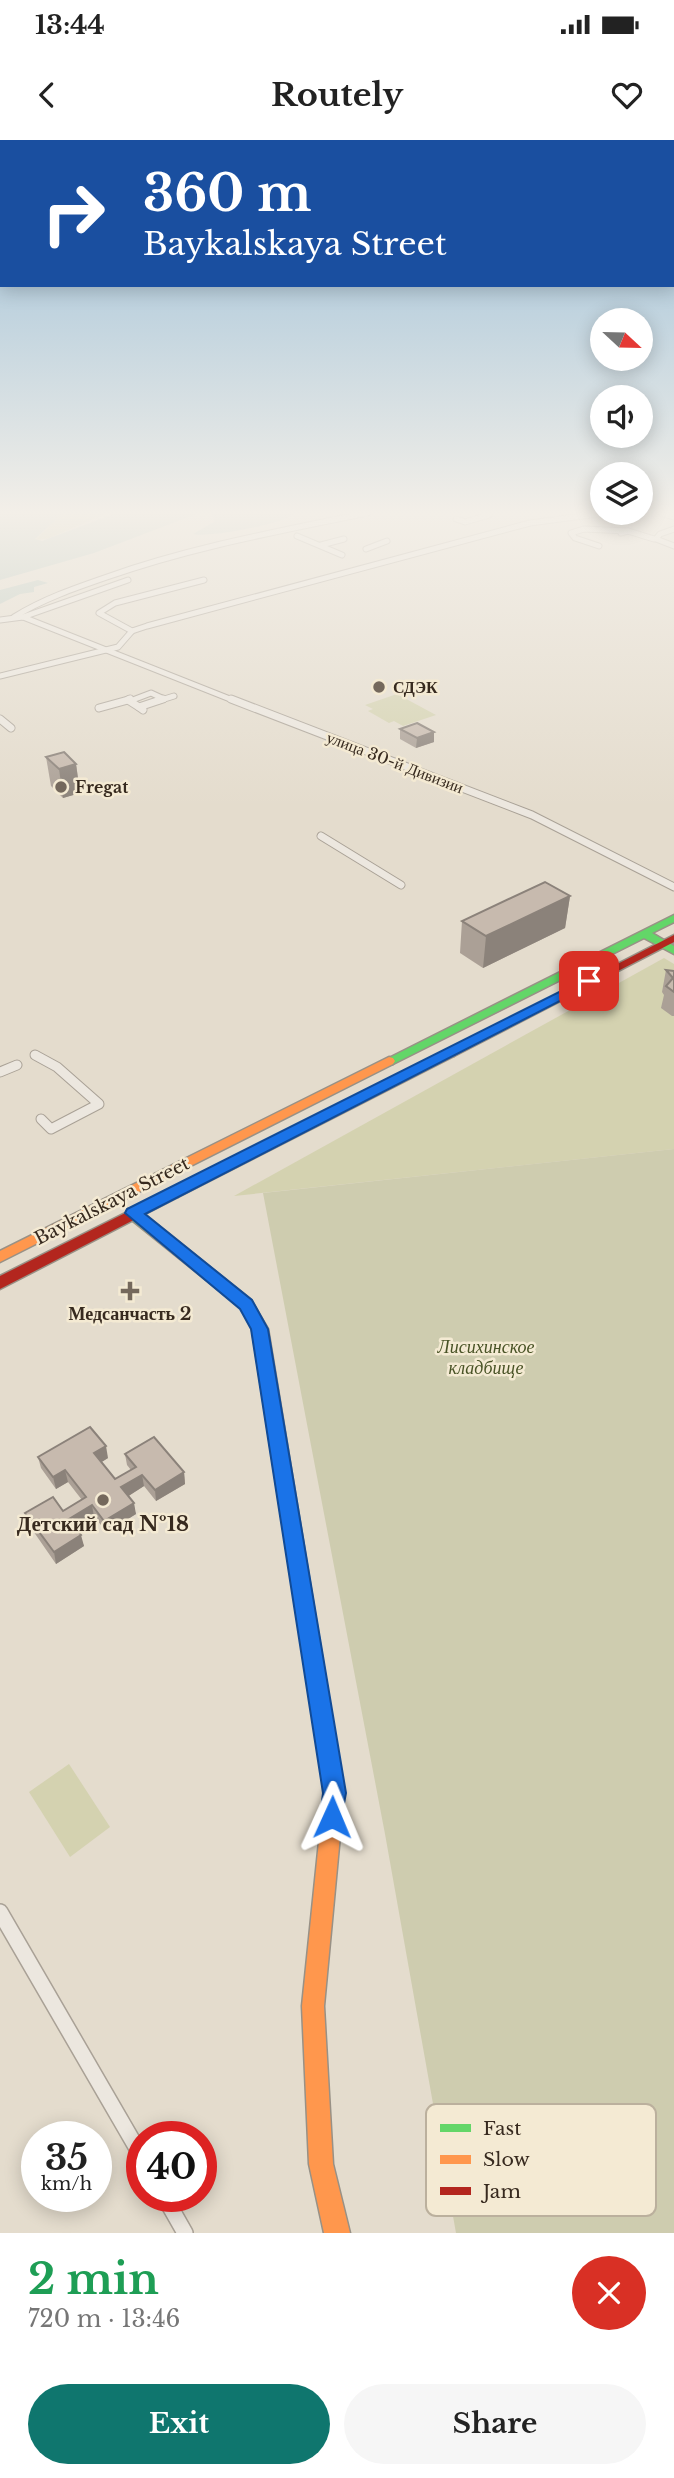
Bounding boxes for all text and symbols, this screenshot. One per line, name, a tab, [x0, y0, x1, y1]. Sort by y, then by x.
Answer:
text: 13:44	[35, 9, 105, 41]
text: Routely	[271, 75, 403, 115]
icon: back	[28, 76, 66, 114]
icon: heart	[608, 76, 646, 114]
text: 360 m	[143, 163, 311, 224]
icon: right	[28, 168, 119, 259]
text: Baykalskaya Street	[143, 224, 447, 264]
north arrow	[590, 308, 653, 371]
map controls	[590, 308, 653, 525]
button: sound	[590, 385, 653, 448]
button: layers	[590, 462, 653, 525]
place label: СДЭК	[393, 677, 438, 697]
marker: СДЭК	[371, 679, 387, 695]
street label: улица 30-й Дивизии	[324, 727, 467, 797]
place label: Fregat	[75, 777, 129, 797]
marker: Fregat	[53, 779, 69, 795]
pin	[559, 951, 619, 1011]
icon: arrive	[570, 962, 608, 1000]
street label: Baykalskaya Street	[31, 1152, 193, 1250]
marker: Медсанчасть 2	[120, 1281, 140, 1301]
place label: Медсанчасть 2	[68, 1303, 192, 1325]
park label: Лисихинское кладбище	[437, 1336, 534, 1379]
marker: Детский сад №18	[95, 1492, 111, 1508]
place label: Детский сад №18	[17, 1511, 189, 1537]
position arrow	[295, 1780, 369, 1854]
legend	[426, 2104, 656, 2216]
text: Fast	[483, 2117, 522, 2140]
speed limit sign: 40	[126, 2121, 217, 2212]
text: 35	[45, 2136, 88, 2179]
text: Slow	[483, 2148, 530, 2171]
text: km/h	[41, 2173, 92, 2195]
text: Jam	[480, 2180, 521, 2203]
text: 2 min	[28, 2253, 159, 2305]
button: close	[572, 2256, 646, 2330]
text: 720 m · 13:46	[28, 2305, 180, 2333]
button: Exit	[28, 2384, 330, 2464]
button: Share	[344, 2384, 646, 2464]

